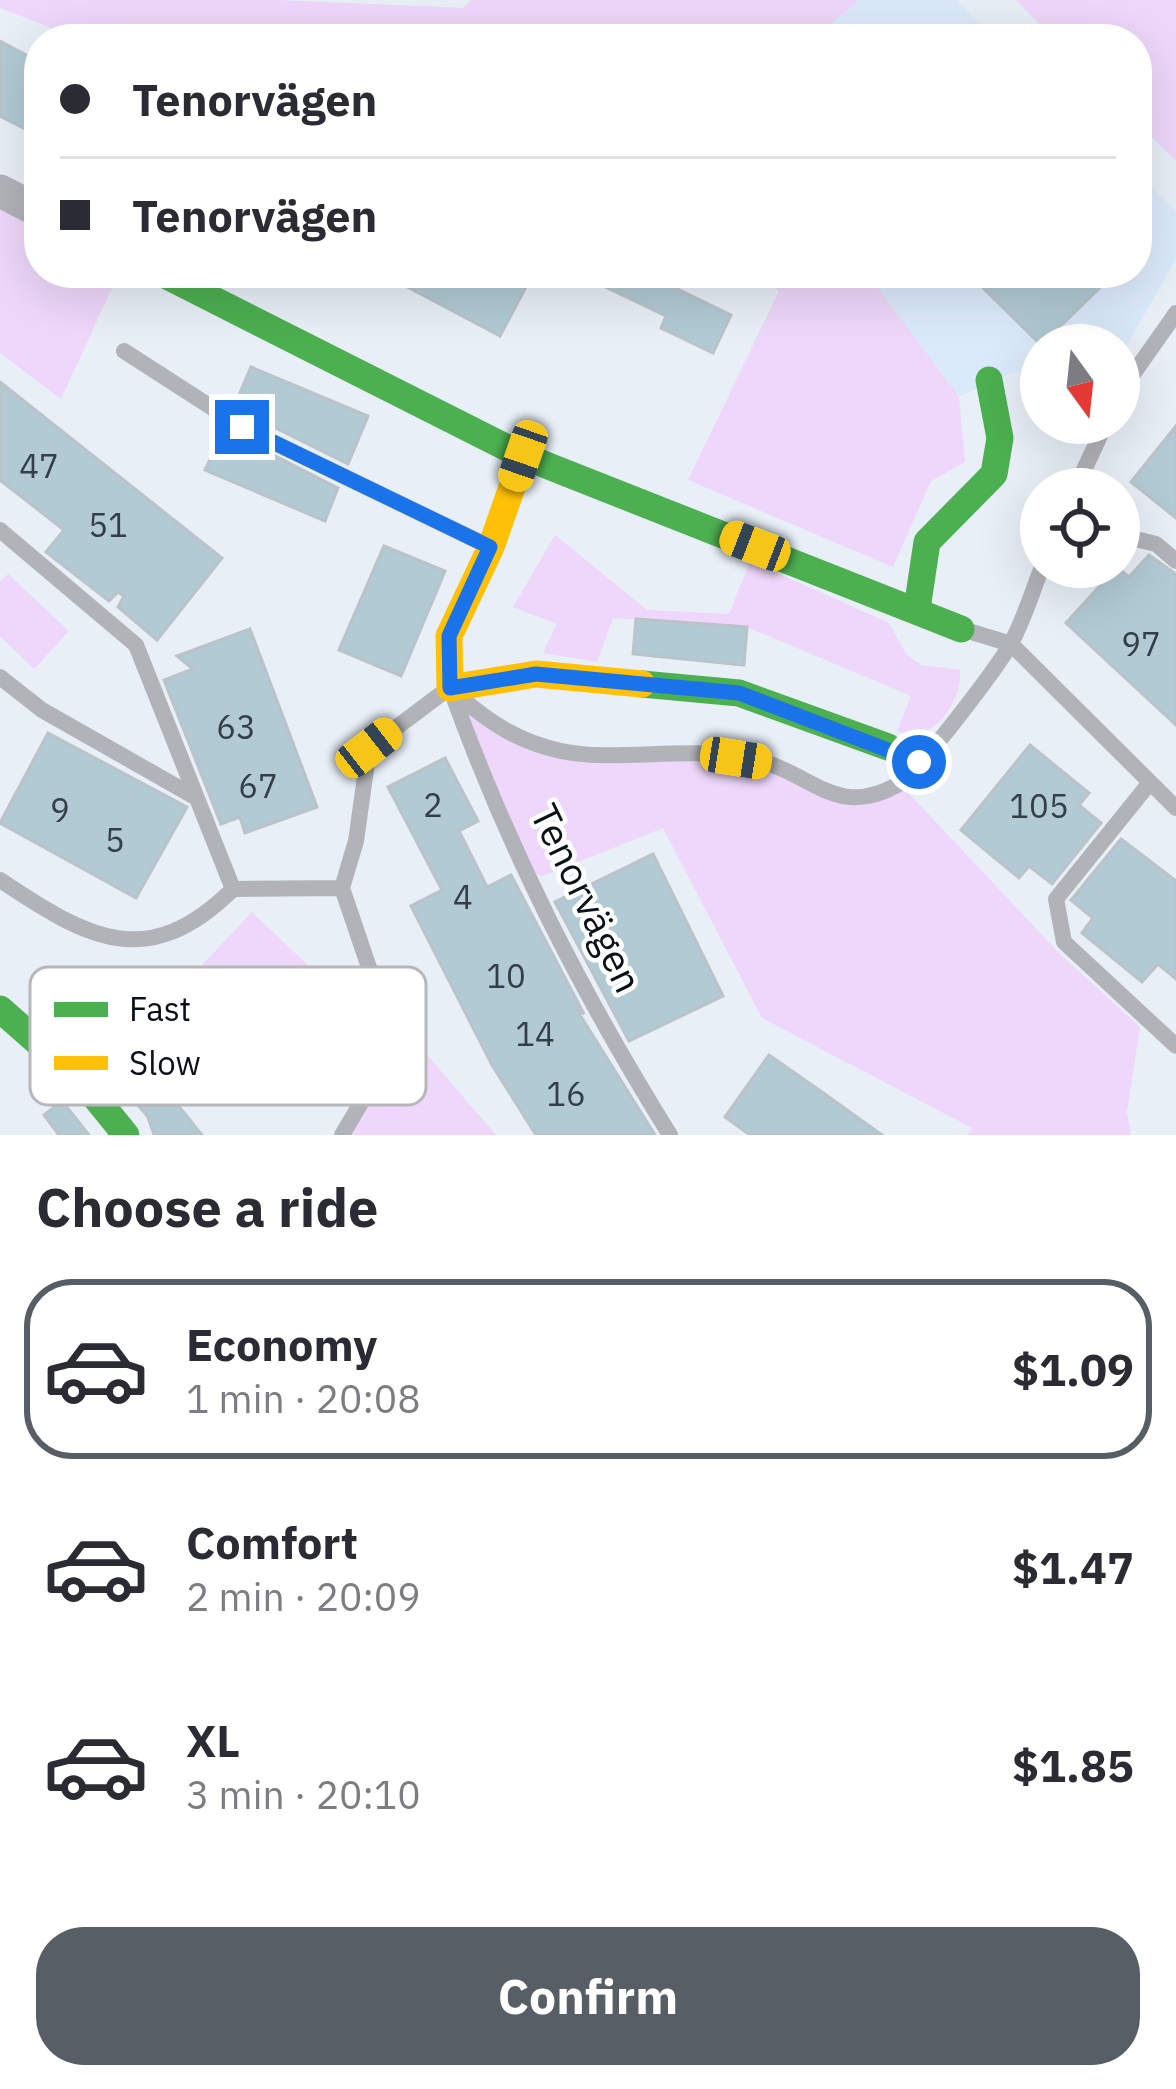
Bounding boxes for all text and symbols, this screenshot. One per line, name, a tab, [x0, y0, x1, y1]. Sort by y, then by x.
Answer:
text: Tenorvägen	[132, 70, 377, 128]
text: Tenorvägen	[132, 186, 377, 244]
north arrow	[1020, 324, 1140, 444]
map controls	[1020, 324, 1140, 588]
route end	[215, 400, 269, 454]
car	[494, 416, 552, 496]
house number: 47	[19, 444, 59, 487]
button: locate	[1020, 468, 1140, 588]
house number: 51	[88, 503, 128, 546]
car	[715, 516, 795, 576]
house number: 97	[1121, 622, 1161, 665]
house number: 63	[216, 705, 256, 748]
car	[330, 712, 408, 784]
car	[698, 735, 774, 781]
route start	[892, 735, 946, 789]
house number: 67	[238, 764, 278, 807]
house number: 2	[423, 783, 443, 826]
house number: 105	[1009, 784, 1069, 827]
house number: 9	[50, 788, 70, 831]
street label: Tenorvägen	[519, 795, 655, 1001]
house number: 5	[105, 818, 125, 861]
house number: 4	[453, 875, 473, 918]
house number: 10	[486, 954, 526, 997]
legend	[30, 967, 426, 1105]
text: Fast	[129, 987, 191, 1030]
house number: 14	[515, 1012, 555, 1055]
text: Slow	[129, 1041, 201, 1084]
house number: 16	[546, 1072, 586, 1115]
text: Choose a ride	[36, 1172, 378, 1242]
icon: car	[42, 1315, 150, 1423]
text: Economy	[186, 1315, 377, 1373]
text: $1.09	[1012, 1340, 1134, 1398]
text: 1 min · 20:08	[186, 1373, 421, 1424]
icon: car	[42, 1513, 150, 1621]
text: Comfort	[186, 1513, 358, 1571]
text: $1.47	[1012, 1538, 1134, 1596]
text: 2 min · 20:09	[186, 1571, 421, 1622]
icon: car	[42, 1711, 150, 1819]
text: XL	[186, 1711, 240, 1769]
text: $1.85	[1012, 1736, 1134, 1794]
text: 3 min · 20:10	[186, 1769, 421, 1820]
button: Confirm	[36, 1927, 1140, 2065]

